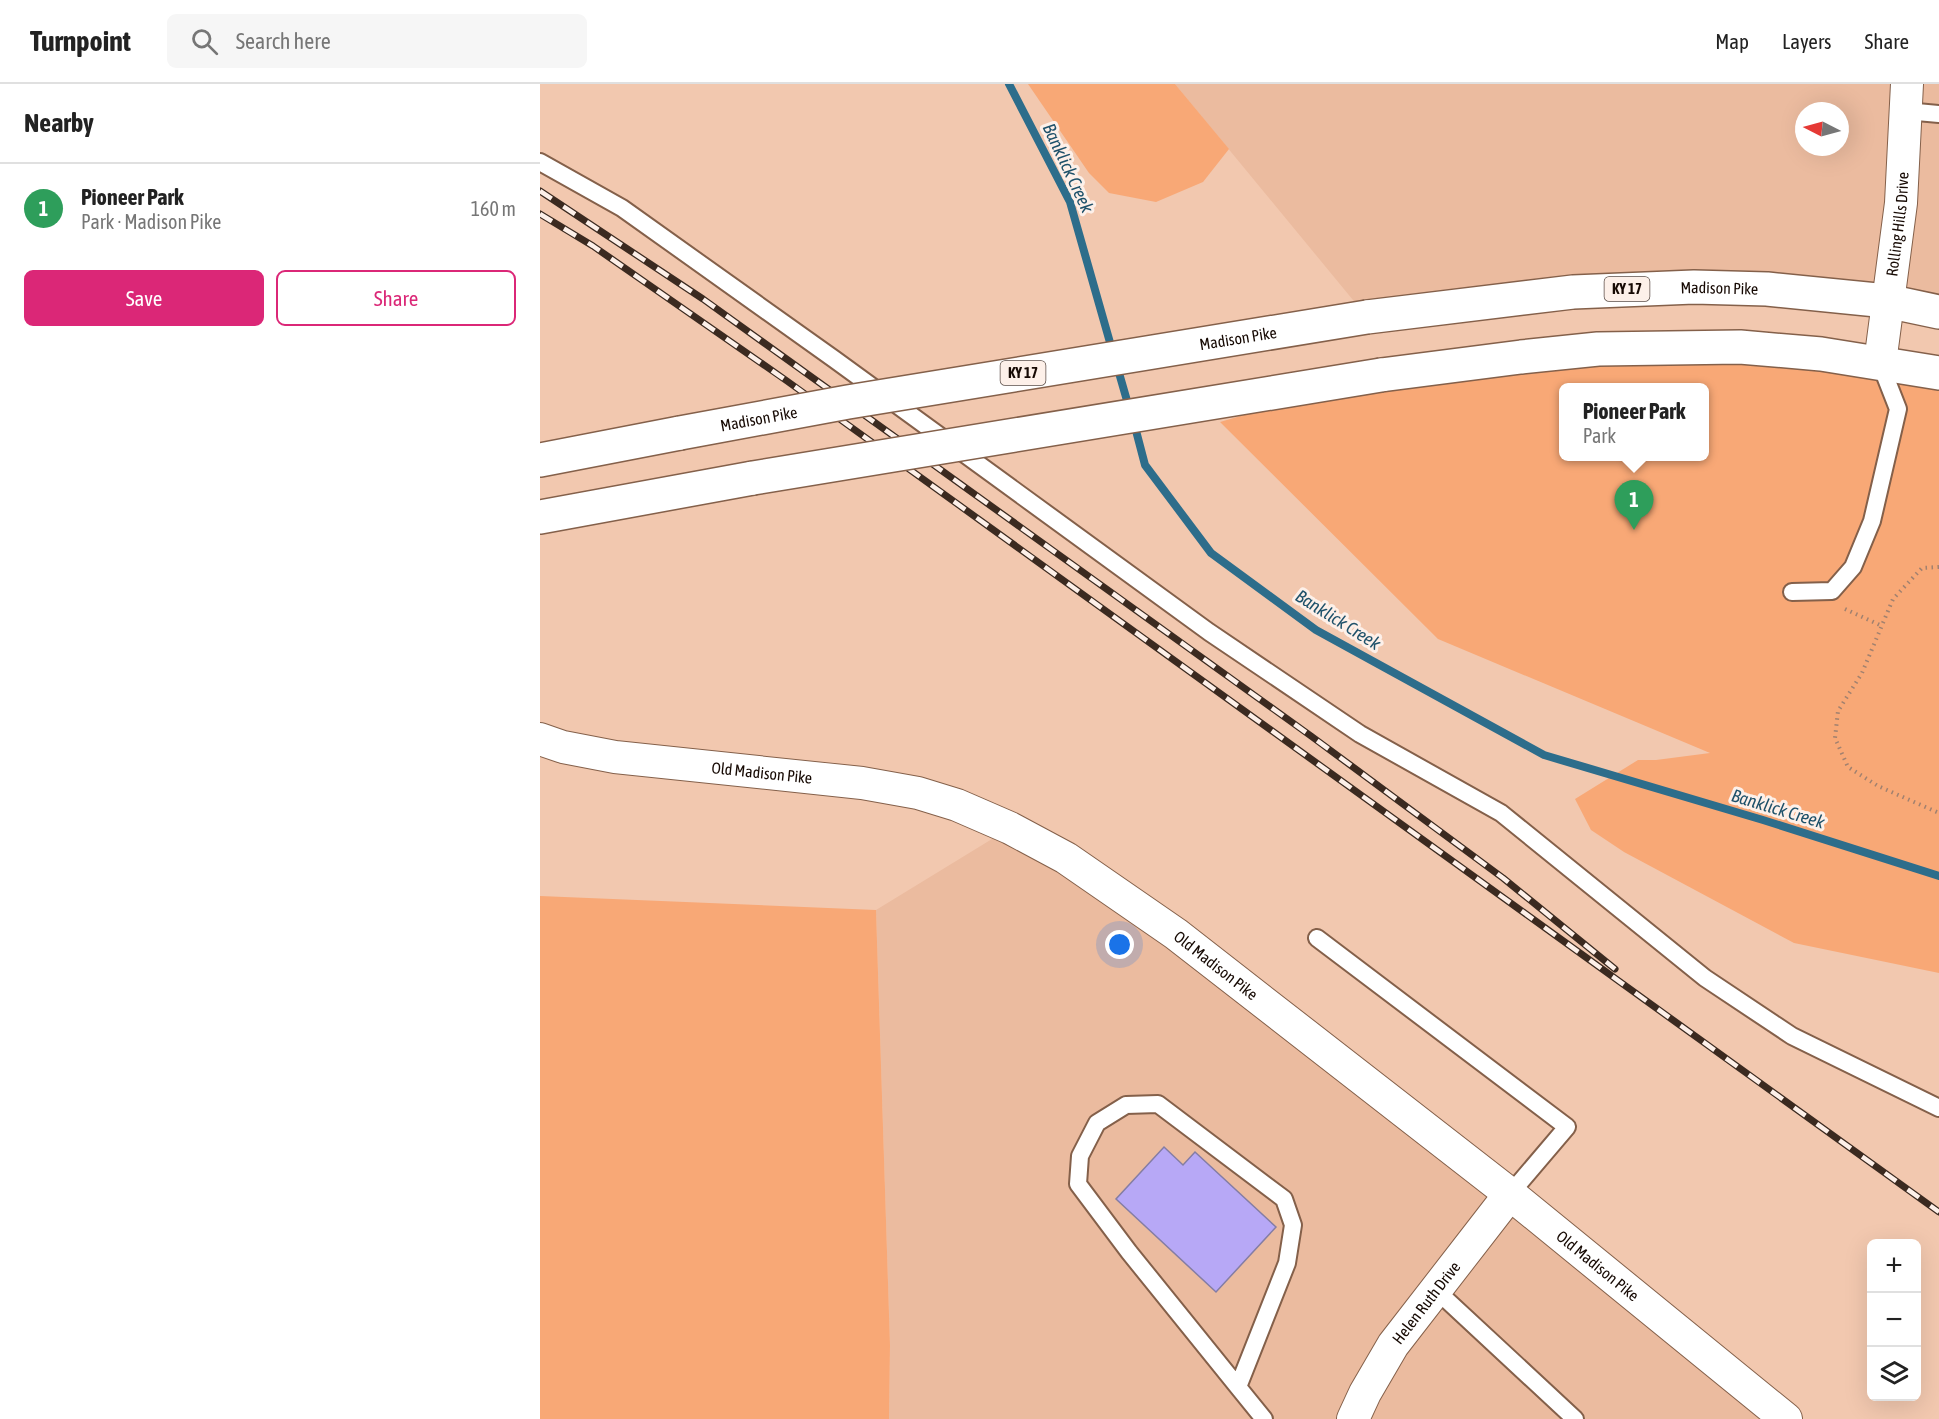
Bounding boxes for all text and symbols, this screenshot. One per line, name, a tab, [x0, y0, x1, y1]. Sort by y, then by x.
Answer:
search box	[167, 14, 587, 68]
text: Turnpoint	[30, 25, 131, 57]
icon: search	[188, 25, 221, 58]
text: Search here	[236, 28, 331, 54]
text: Map	[1715, 29, 1749, 53]
text: Layers	[1782, 29, 1832, 53]
text: Share	[1865, 29, 1909, 53]
north arrow	[1795, 102, 1849, 156]
text: Nearby	[24, 108, 94, 138]
water label: Banklick Creek	[1039, 120, 1099, 217]
street label: Rolling Hills Drive	[1882, 171, 1912, 277]
text: Pioneer Park	[81, 184, 184, 210]
text: 1	[39, 197, 48, 220]
text: 160 m	[471, 197, 516, 220]
text: Park · Madison Pike	[81, 210, 221, 233]
button: Save	[24, 270, 264, 326]
button: Share	[276, 270, 516, 326]
road number: KY 17	[1604, 277, 1650, 301]
street label: Madison Pike	[1680, 278, 1759, 298]
street label: Madison Pike	[1198, 323, 1278, 353]
road number: KY 17	[1000, 361, 1046, 385]
popup	[1559, 383, 1709, 461]
text: Pioneer Park	[1583, 398, 1685, 424]
street label: Madison Pike	[719, 403, 799, 434]
text: Park	[1583, 424, 1616, 447]
pin: 1	[1614, 480, 1654, 530]
water label: Banklick Creek	[1292, 585, 1386, 655]
street label: Old Madison Pike	[711, 758, 813, 787]
water label: Banklick Creek	[1729, 784, 1828, 833]
street label: Old Madison Pike	[1171, 927, 1261, 1003]
your location	[1105, 930, 1134, 959]
street label: Old Madison Pike	[1553, 1227, 1643, 1305]
map controls	[1867, 1239, 1921, 1401]
button: +	[1867, 1239, 1921, 1293]
street label: Helen Ruth Drive	[1388, 1258, 1463, 1347]
button: −	[1867, 1293, 1921, 1347]
button: layers	[1867, 1347, 1921, 1401]

